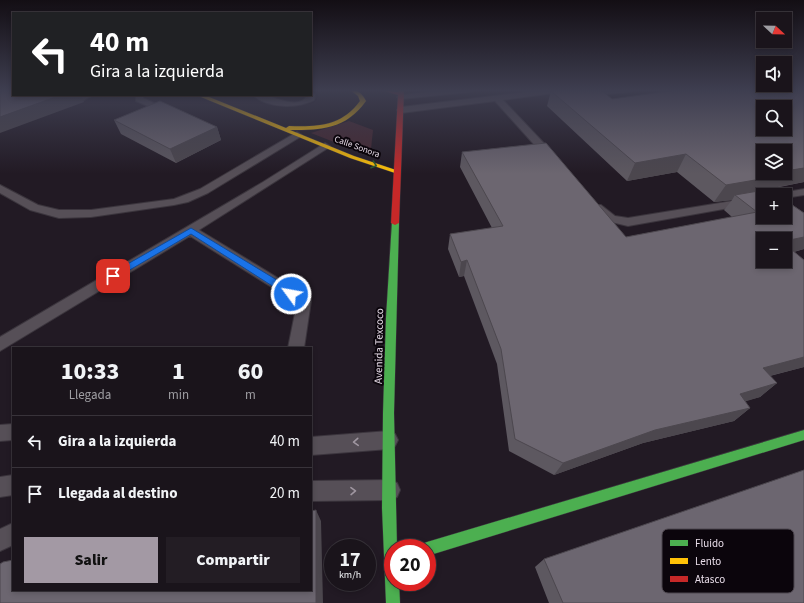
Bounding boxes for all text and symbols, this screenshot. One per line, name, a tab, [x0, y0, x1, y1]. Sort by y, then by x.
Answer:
north arrow	[756, 12, 792, 48]
map controls	[756, 12, 792, 268]
text: 40 m	[90, 22, 149, 62]
icon: left	[24, 28, 76, 80]
button: sound	[756, 56, 792, 92]
text: Gira a la izquierda	[90, 59, 224, 84]
button: search	[756, 100, 792, 136]
street label: Calle Sonora	[332, 133, 382, 161]
button: layers	[756, 144, 792, 180]
one-way arrow	[371, 160, 378, 168]
button: +	[756, 188, 792, 224]
button: −	[756, 232, 792, 268]
pin	[96, 259, 130, 293]
icon: arrive	[102, 265, 124, 287]
position arrow	[270, 273, 312, 315]
street label: Avenida Texcoco	[371, 308, 387, 384]
text: 10:33	[61, 354, 119, 389]
text: 1	[172, 354, 185, 389]
text: 60	[238, 354, 263, 389]
text: Llegada	[69, 386, 111, 404]
text: min	[168, 386, 189, 404]
text: m	[245, 386, 256, 404]
icon: left	[24, 431, 46, 453]
text: Gira a la izquierda	[58, 431, 177, 452]
text: 40 m	[270, 431, 300, 452]
one-way arrow	[353, 438, 359, 447]
icon: arrive	[24, 483, 46, 505]
text: Llegada al destino	[58, 483, 178, 504]
text: 20 m	[270, 483, 300, 504]
one-way arrow	[350, 487, 356, 495]
legend	[662, 529, 794, 593]
text: Fluido	[695, 536, 724, 551]
button: Salir	[24, 537, 158, 583]
button: Compartir	[166, 537, 300, 583]
speed limit sign: 20	[384, 539, 436, 591]
text: 17	[339, 546, 361, 574]
text: Lento	[695, 554, 721, 569]
text: km/h	[339, 568, 361, 582]
text: Atasco	[695, 572, 725, 587]

